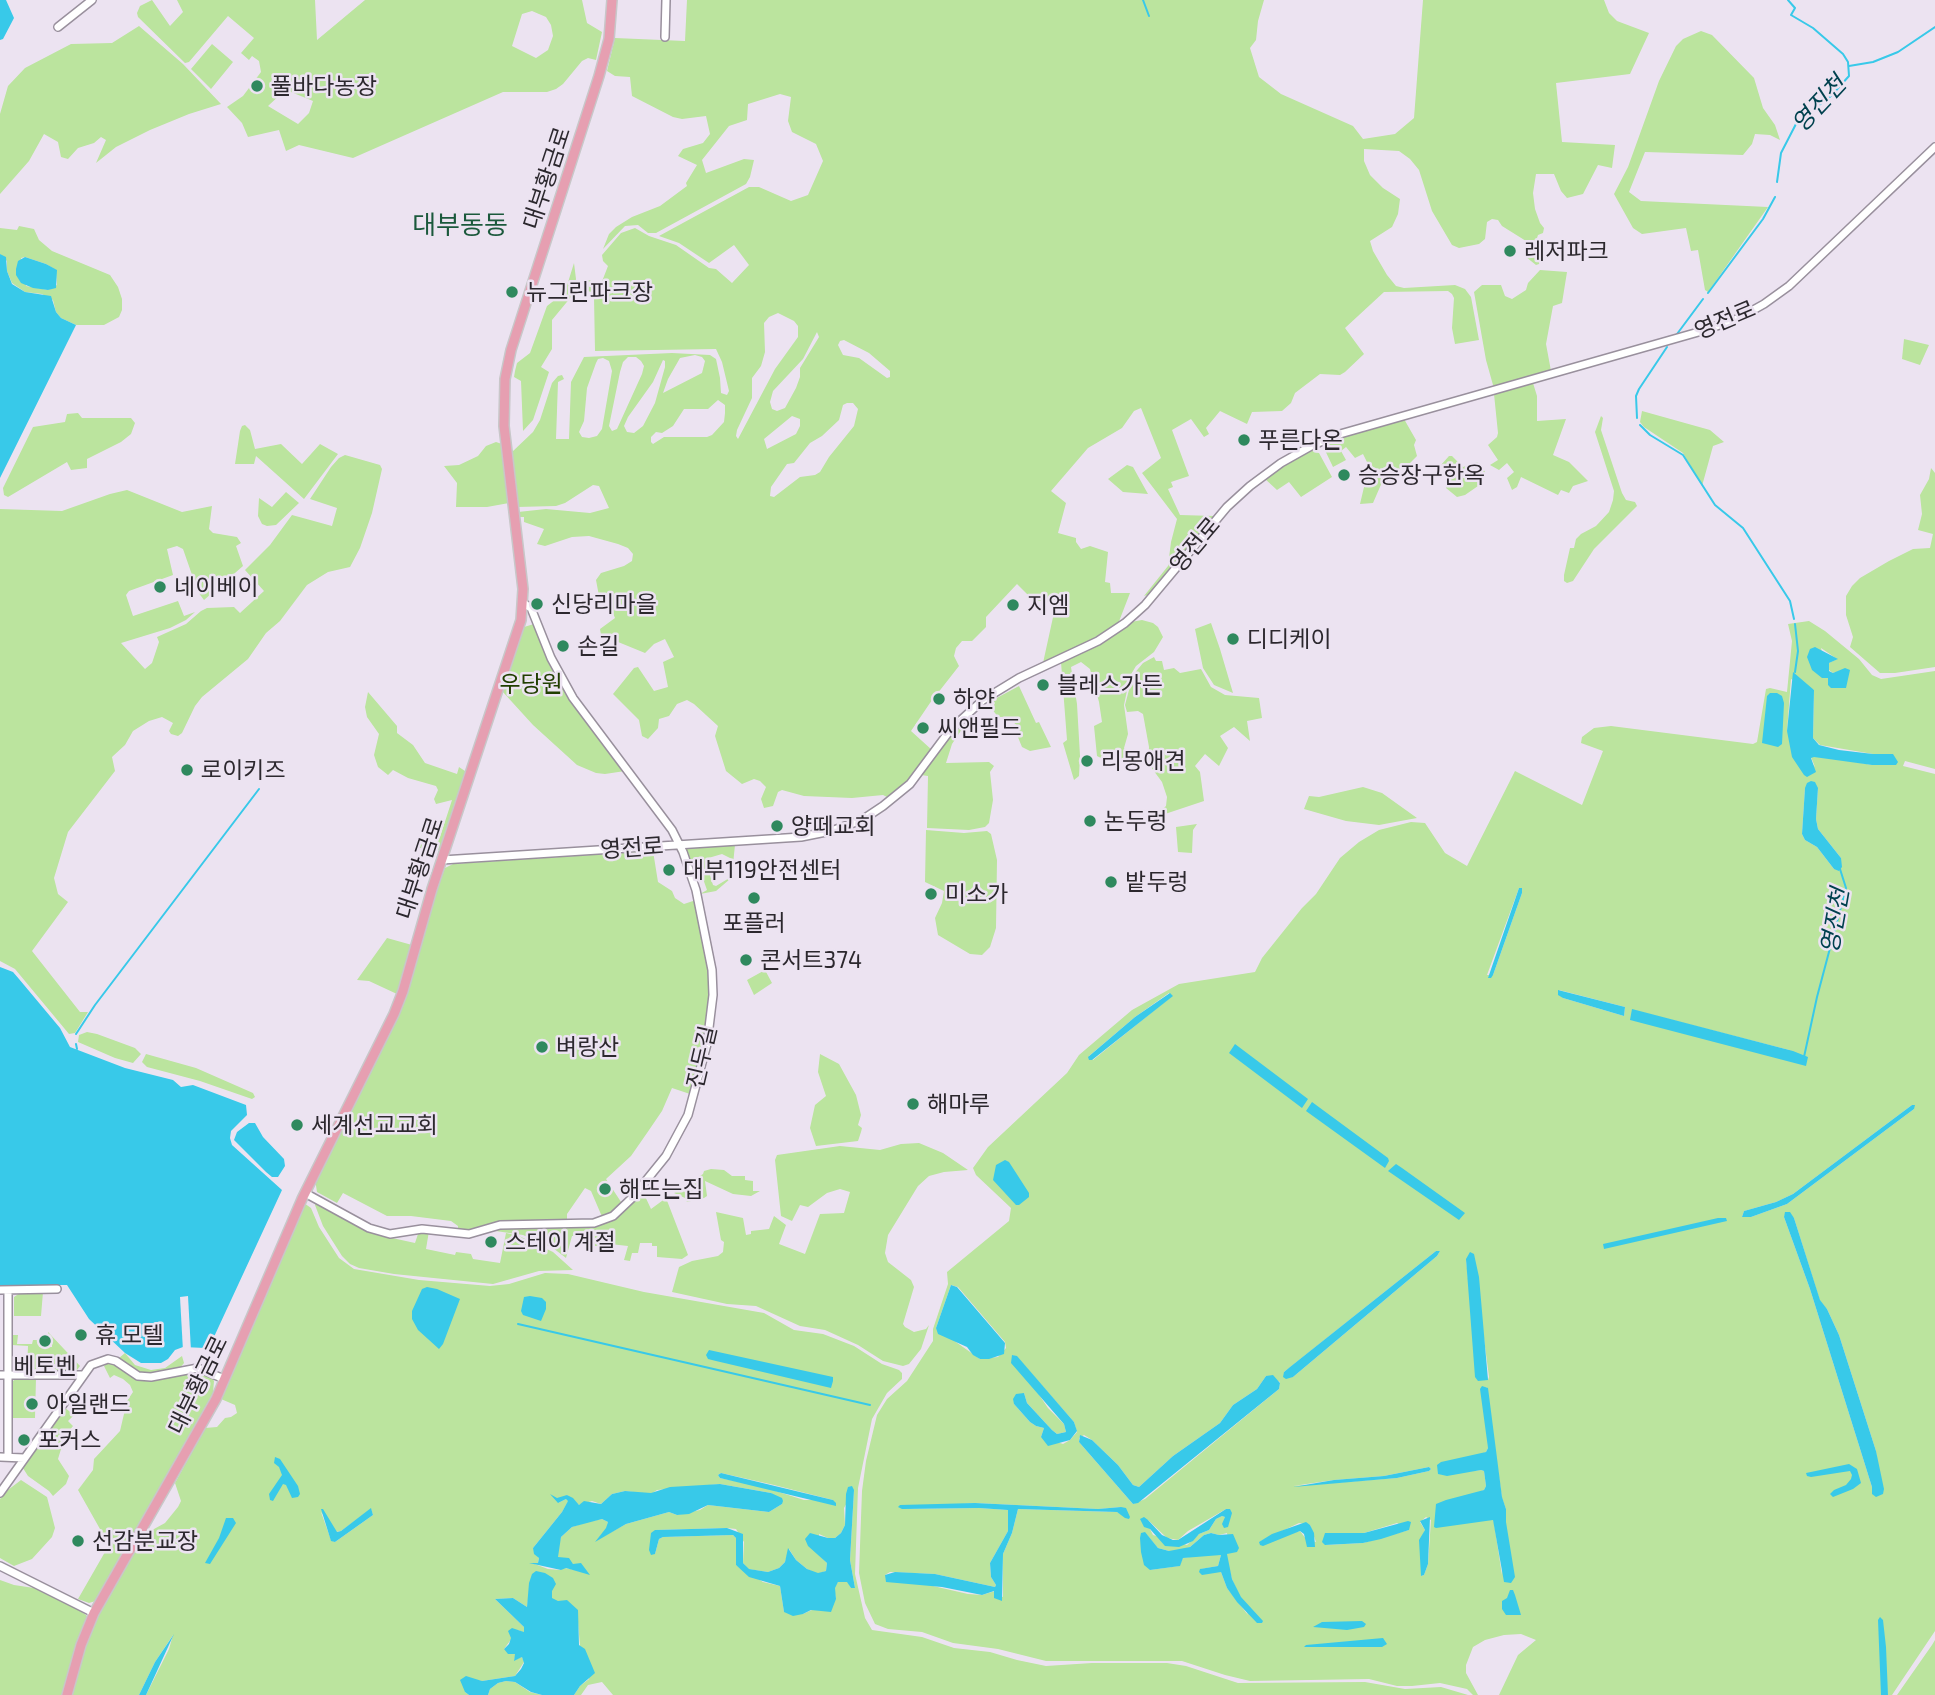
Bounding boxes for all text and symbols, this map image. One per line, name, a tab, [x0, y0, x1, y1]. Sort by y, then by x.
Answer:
water label: 영진천	[1786, 70, 1852, 138]
place label: 풀바다농장	[271, 72, 377, 100]
marker: 풀바다농장	[249, 78, 265, 94]
street label: 대부황금로	[518, 123, 576, 233]
district label: 대부동동	[412, 209, 508, 241]
place label: 레저파크	[1524, 237, 1609, 265]
marker: 레저파크	[1502, 243, 1518, 259]
place label: 뉴그린파크장	[526, 278, 653, 306]
marker: 뉴그린파크장	[504, 284, 520, 300]
street label: 영전로	[1690, 295, 1760, 345]
place label: 푸른다온	[1258, 426, 1343, 454]
marker: 푸른다온	[1236, 432, 1252, 448]
place label: 승승장구한옥	[1358, 461, 1485, 489]
marker: 승승장구한옥	[1336, 467, 1352, 483]
street label: 영전로	[1164, 512, 1226, 578]
place label: 네이베이	[174, 573, 259, 601]
marker: 네이베이	[152, 579, 168, 595]
place label: 신당리마을	[551, 590, 657, 618]
place label: 지엠	[1027, 591, 1069, 619]
marker: 신당리마을	[529, 596, 545, 612]
marker: 지엠	[1005, 597, 1021, 613]
place label: 디디케이	[1247, 625, 1332, 653]
marker: 디디케이	[1225, 631, 1241, 647]
place label: 손길	[577, 632, 619, 660]
marker: 손길	[555, 638, 571, 654]
park label: 우당원	[499, 670, 563, 698]
place label: 블레스가든	[1057, 671, 1163, 699]
marker: 블레스가든	[1035, 677, 1051, 693]
place label: 하얀	[953, 685, 995, 713]
marker: 하얀	[931, 691, 947, 707]
place label: 씨앤필드	[937, 714, 1022, 742]
marker: 씨앤필드	[915, 720, 931, 736]
place label: 리몽애견	[1101, 747, 1186, 775]
marker: 리몽애견	[1079, 753, 1095, 769]
place label: 로이키즈	[201, 756, 286, 784]
marker: 로이키즈	[179, 762, 195, 778]
place label: 논두렁	[1104, 807, 1167, 835]
place label: 양떼교회	[791, 812, 876, 840]
street label: 대부황금로	[391, 813, 449, 923]
marker: 논두렁	[1082, 813, 1098, 829]
marker: 양떼교회	[769, 818, 785, 834]
street label: 영전로	[599, 832, 665, 864]
place label: 대부119안전센터	[683, 856, 841, 884]
marker: 대부119안전센터	[661, 862, 677, 878]
place label: 밭두렁	[1125, 868, 1188, 896]
marker: 밭두렁	[1103, 874, 1119, 890]
place label: 미소가	[945, 880, 1008, 908]
marker: 미소가	[923, 886, 939, 902]
water label: 영진천	[1815, 886, 1855, 956]
marker: 포플러	[746, 890, 762, 906]
place label: 포플러	[722, 909, 786, 937]
place label: 콘서트374	[760, 946, 862, 974]
marker: 콘서트374	[738, 952, 754, 968]
street label: 진두길	[681, 1023, 723, 1091]
place label: 벼랑산	[556, 1033, 619, 1061]
marker: 벼랑산	[534, 1039, 550, 1055]
place label: 해마루	[927, 1090, 990, 1118]
marker: 해마루	[905, 1096, 921, 1112]
place label: 세계선교교회	[311, 1111, 438, 1139]
marker: 세계선교교회	[289, 1117, 305, 1133]
place label: 해뜨는집	[619, 1175, 704, 1203]
marker: 해뜨는집	[597, 1181, 613, 1197]
place label: 스테이 계절	[505, 1228, 616, 1256]
marker: 스테이 계절	[483, 1234, 499, 1250]
place label: 휴 모텔	[95, 1321, 164, 1349]
marker: 휴 모텔	[73, 1327, 89, 1343]
street label: 대부황금로	[162, 1331, 234, 1439]
marker: 베토벤	[37, 1333, 53, 1349]
place label: 베토벤	[13, 1352, 77, 1380]
place label: 아일랜드	[46, 1390, 131, 1418]
marker: 아일랜드	[24, 1396, 40, 1412]
place label: 포커스	[38, 1426, 101, 1454]
marker: 포커스	[16, 1432, 32, 1448]
place label: 선감분교장	[92, 1527, 198, 1555]
marker: 선감분교장	[70, 1533, 86, 1549]

